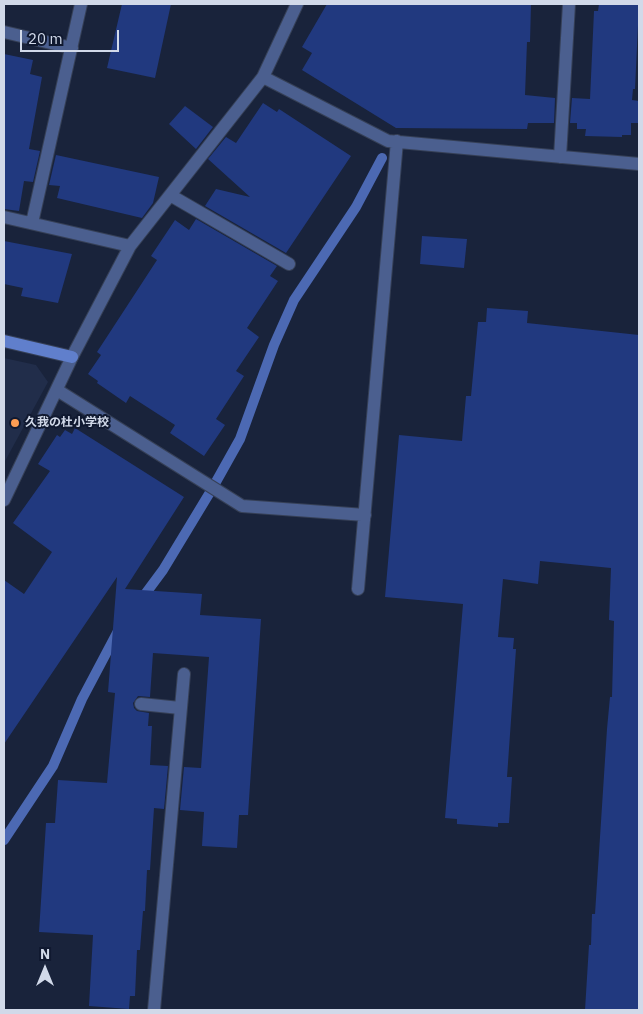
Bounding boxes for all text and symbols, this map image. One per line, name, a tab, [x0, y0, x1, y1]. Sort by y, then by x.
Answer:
scale bar	[22, 20, 121, 52]
text: 20 m	[28, 29, 63, 48]
place label: 久我の杜小学校	[25, 416, 109, 430]
marker: 久我の杜小学校	[9, 417, 21, 429]
north arrow	[20, 944, 70, 994]
text: N	[40, 945, 50, 963]

